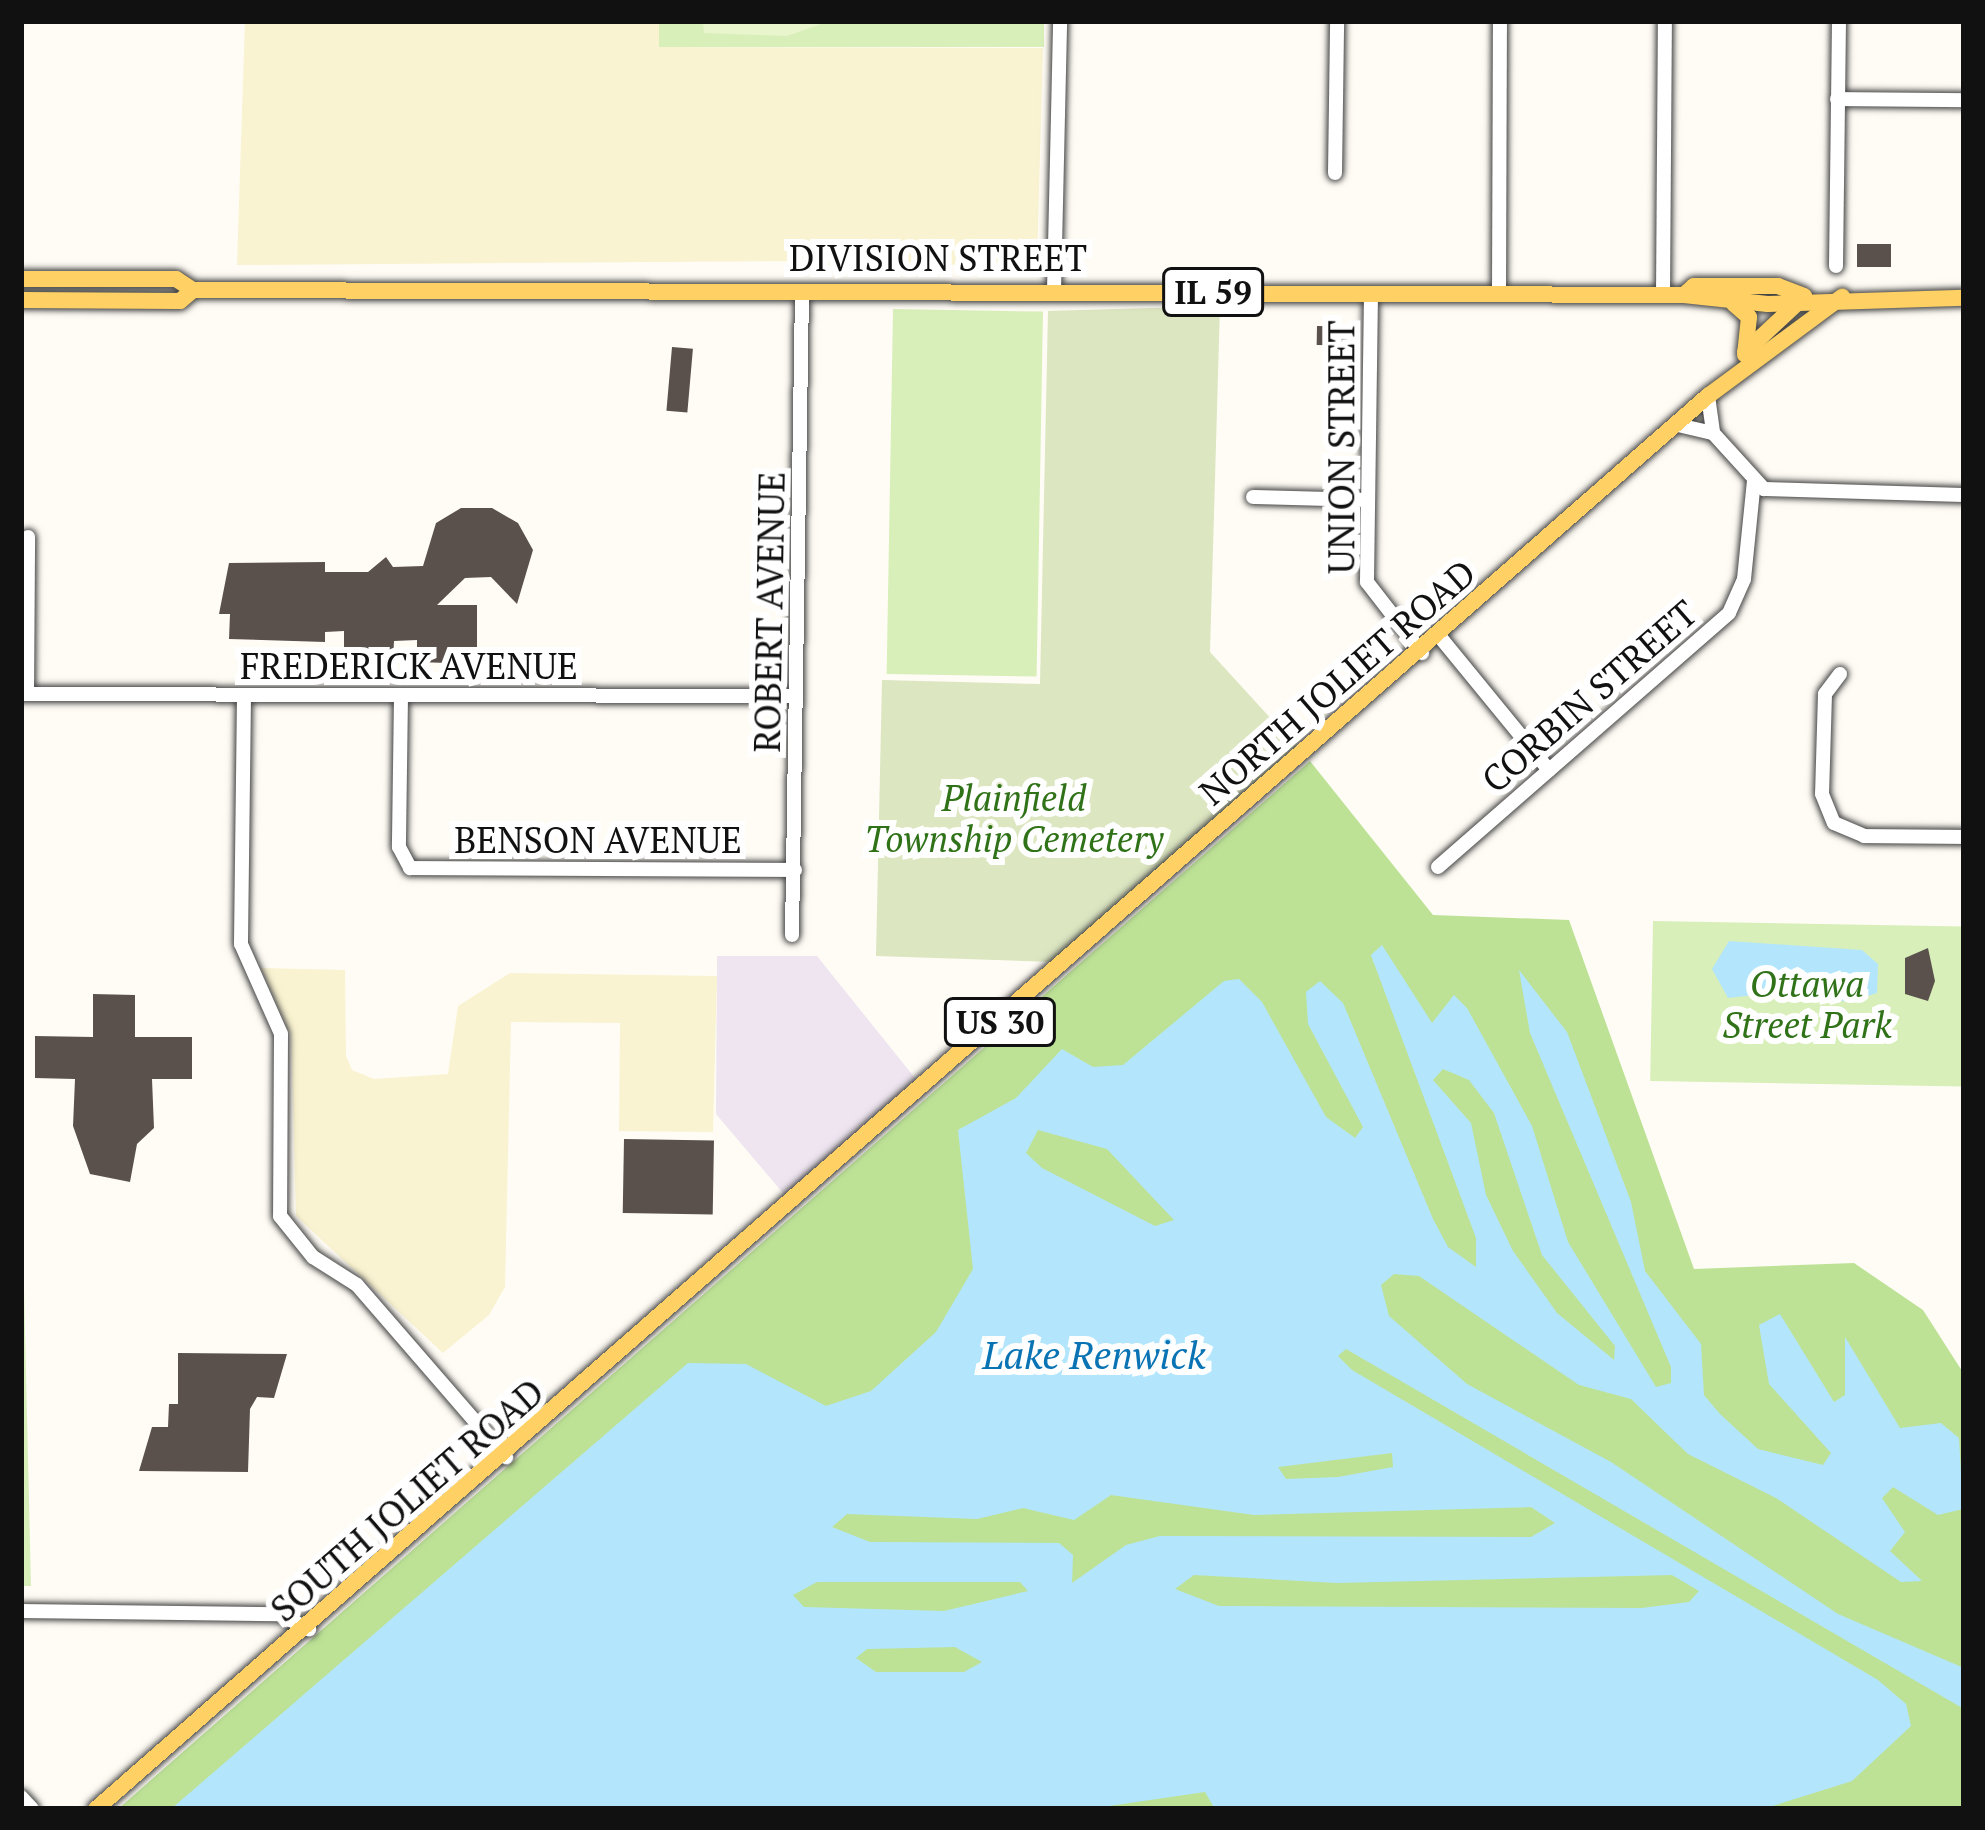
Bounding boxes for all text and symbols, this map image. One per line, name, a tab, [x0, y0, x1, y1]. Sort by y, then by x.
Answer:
street label: DIVISION STREET	[789, 236, 1087, 280]
road number: IL 59	[1162, 265, 1264, 319]
street label: UNION STREET	[1319, 320, 1363, 574]
street label: ROBERT AVENUE	[745, 471, 793, 753]
street label: NORTH JOLIET ROAD	[1190, 550, 1484, 814]
street label: CORBIN STREET	[1473, 591, 1705, 801]
street label: FREDERICK AVENUE	[240, 644, 578, 688]
park label: Plainfield Township Cemetery	[865, 775, 1163, 860]
street label: BENSON AVENUE	[454, 818, 742, 862]
park label: Ottawa Street Park	[1722, 961, 1892, 1046]
road number: US 30	[943, 995, 1057, 1049]
water label: Lake Renwick	[982, 1331, 1206, 1377]
street label: SOUTH JOLIET ROAD	[262, 1370, 552, 1630]

